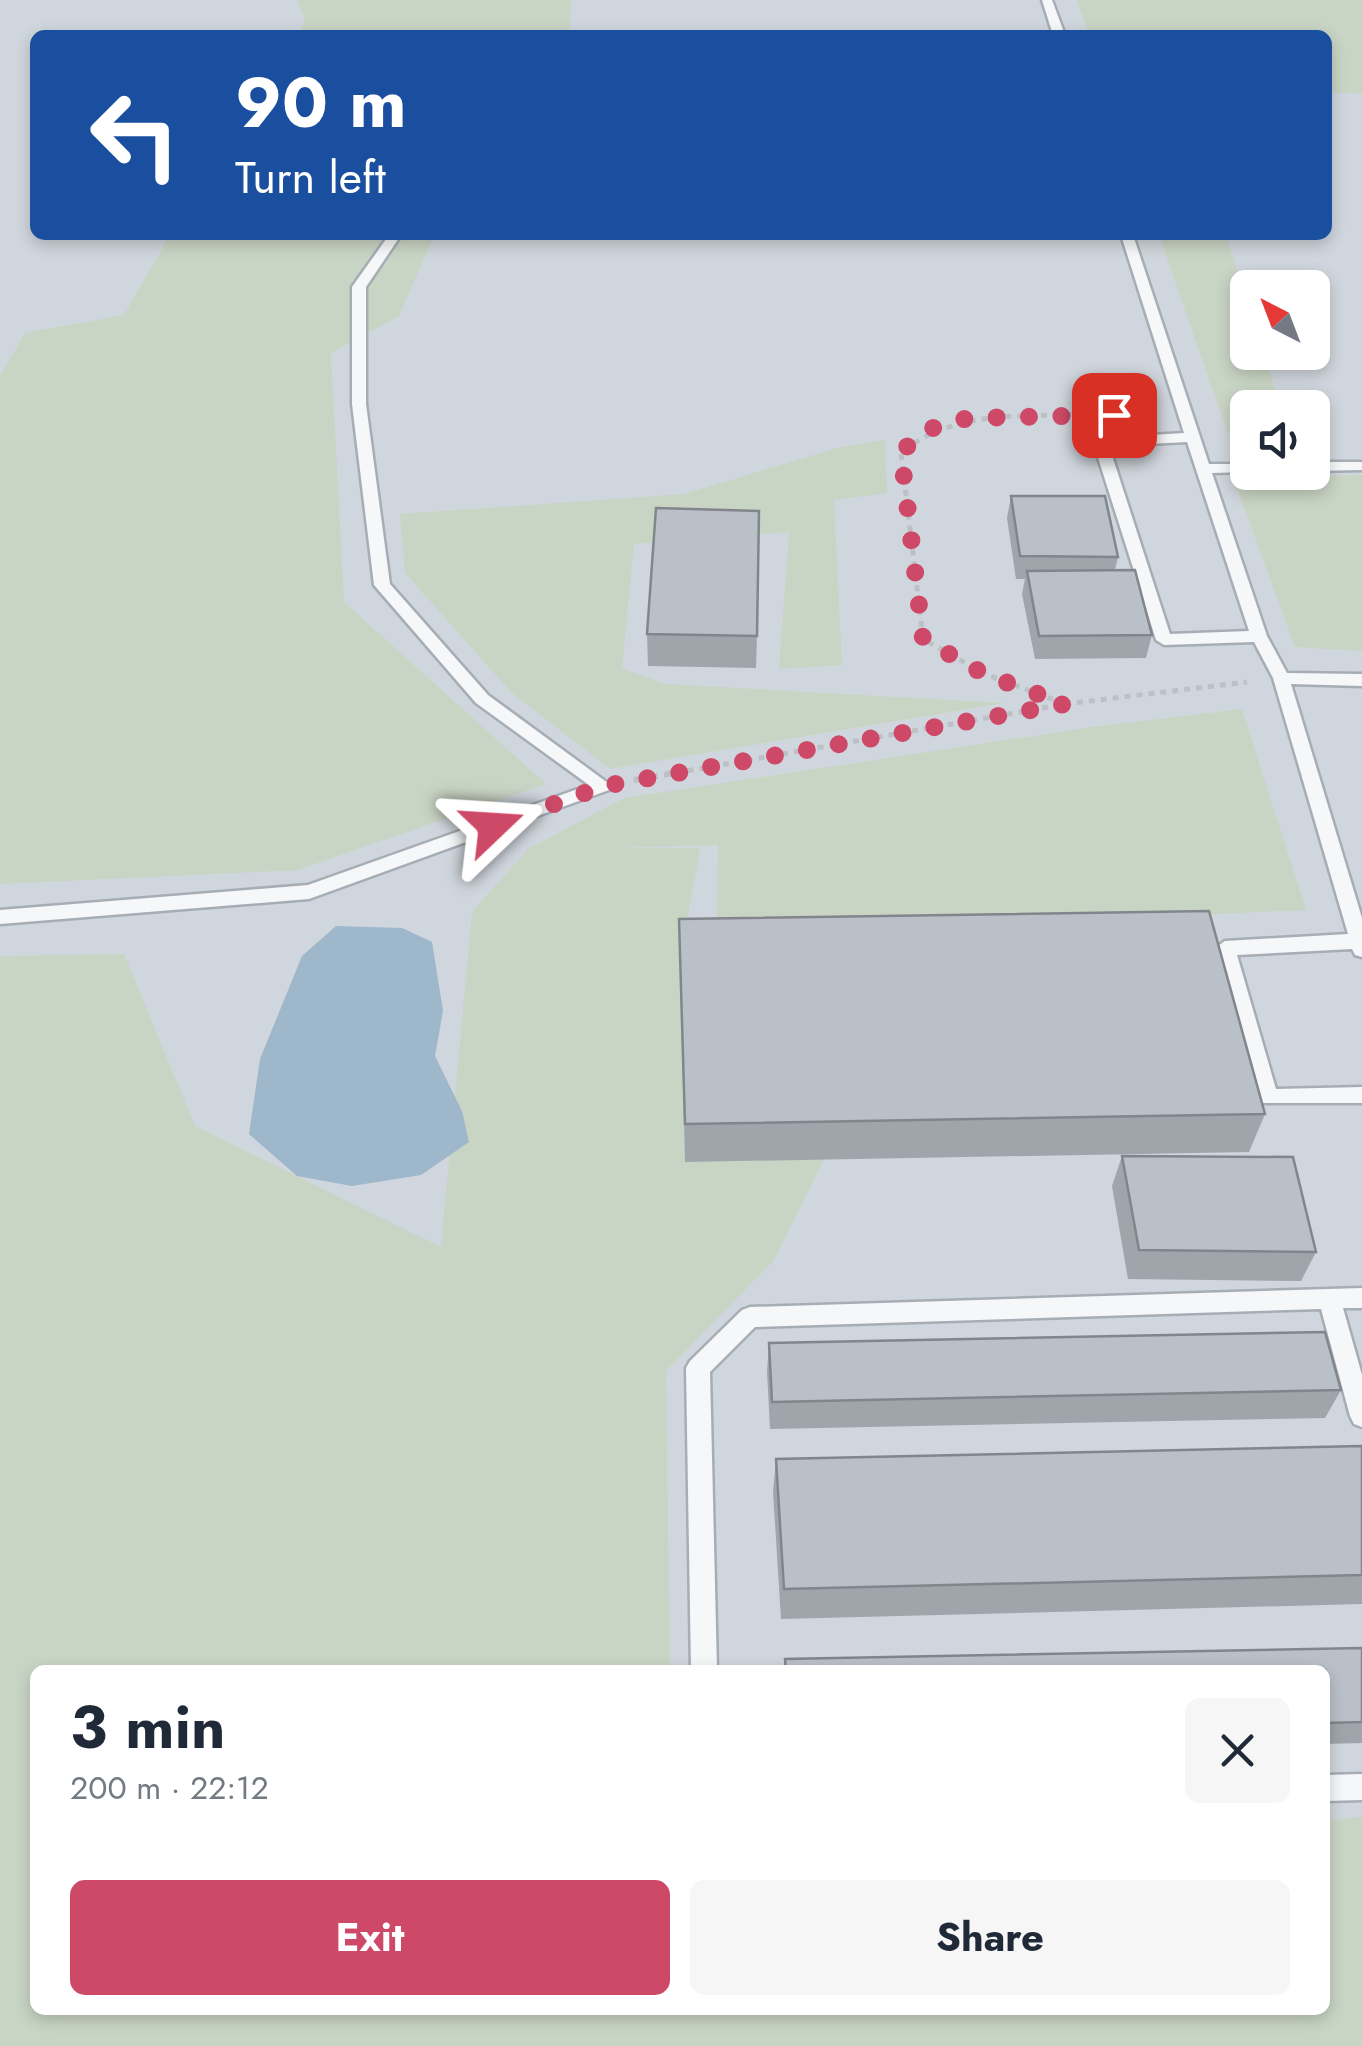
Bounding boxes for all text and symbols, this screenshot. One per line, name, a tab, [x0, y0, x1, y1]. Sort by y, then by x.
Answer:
text: 90 m	[235, 52, 407, 153]
icon: left	[70, 70, 200, 200]
text: Turn left	[235, 145, 386, 210]
north arrow	[1230, 270, 1330, 370]
map controls	[1230, 270, 1330, 490]
pin	[1072, 373, 1157, 458]
icon: arrive	[1087, 388, 1142, 443]
button: sound	[1230, 390, 1330, 490]
position arrow	[441, 774, 545, 878]
text: 3 min	[70, 1684, 226, 1771]
button: close	[1185, 1698, 1290, 1803]
text: 200 m · 22:12	[70, 1765, 269, 1811]
button: Exit	[70, 1880, 670, 1995]
button: Share	[690, 1880, 1290, 1995]

